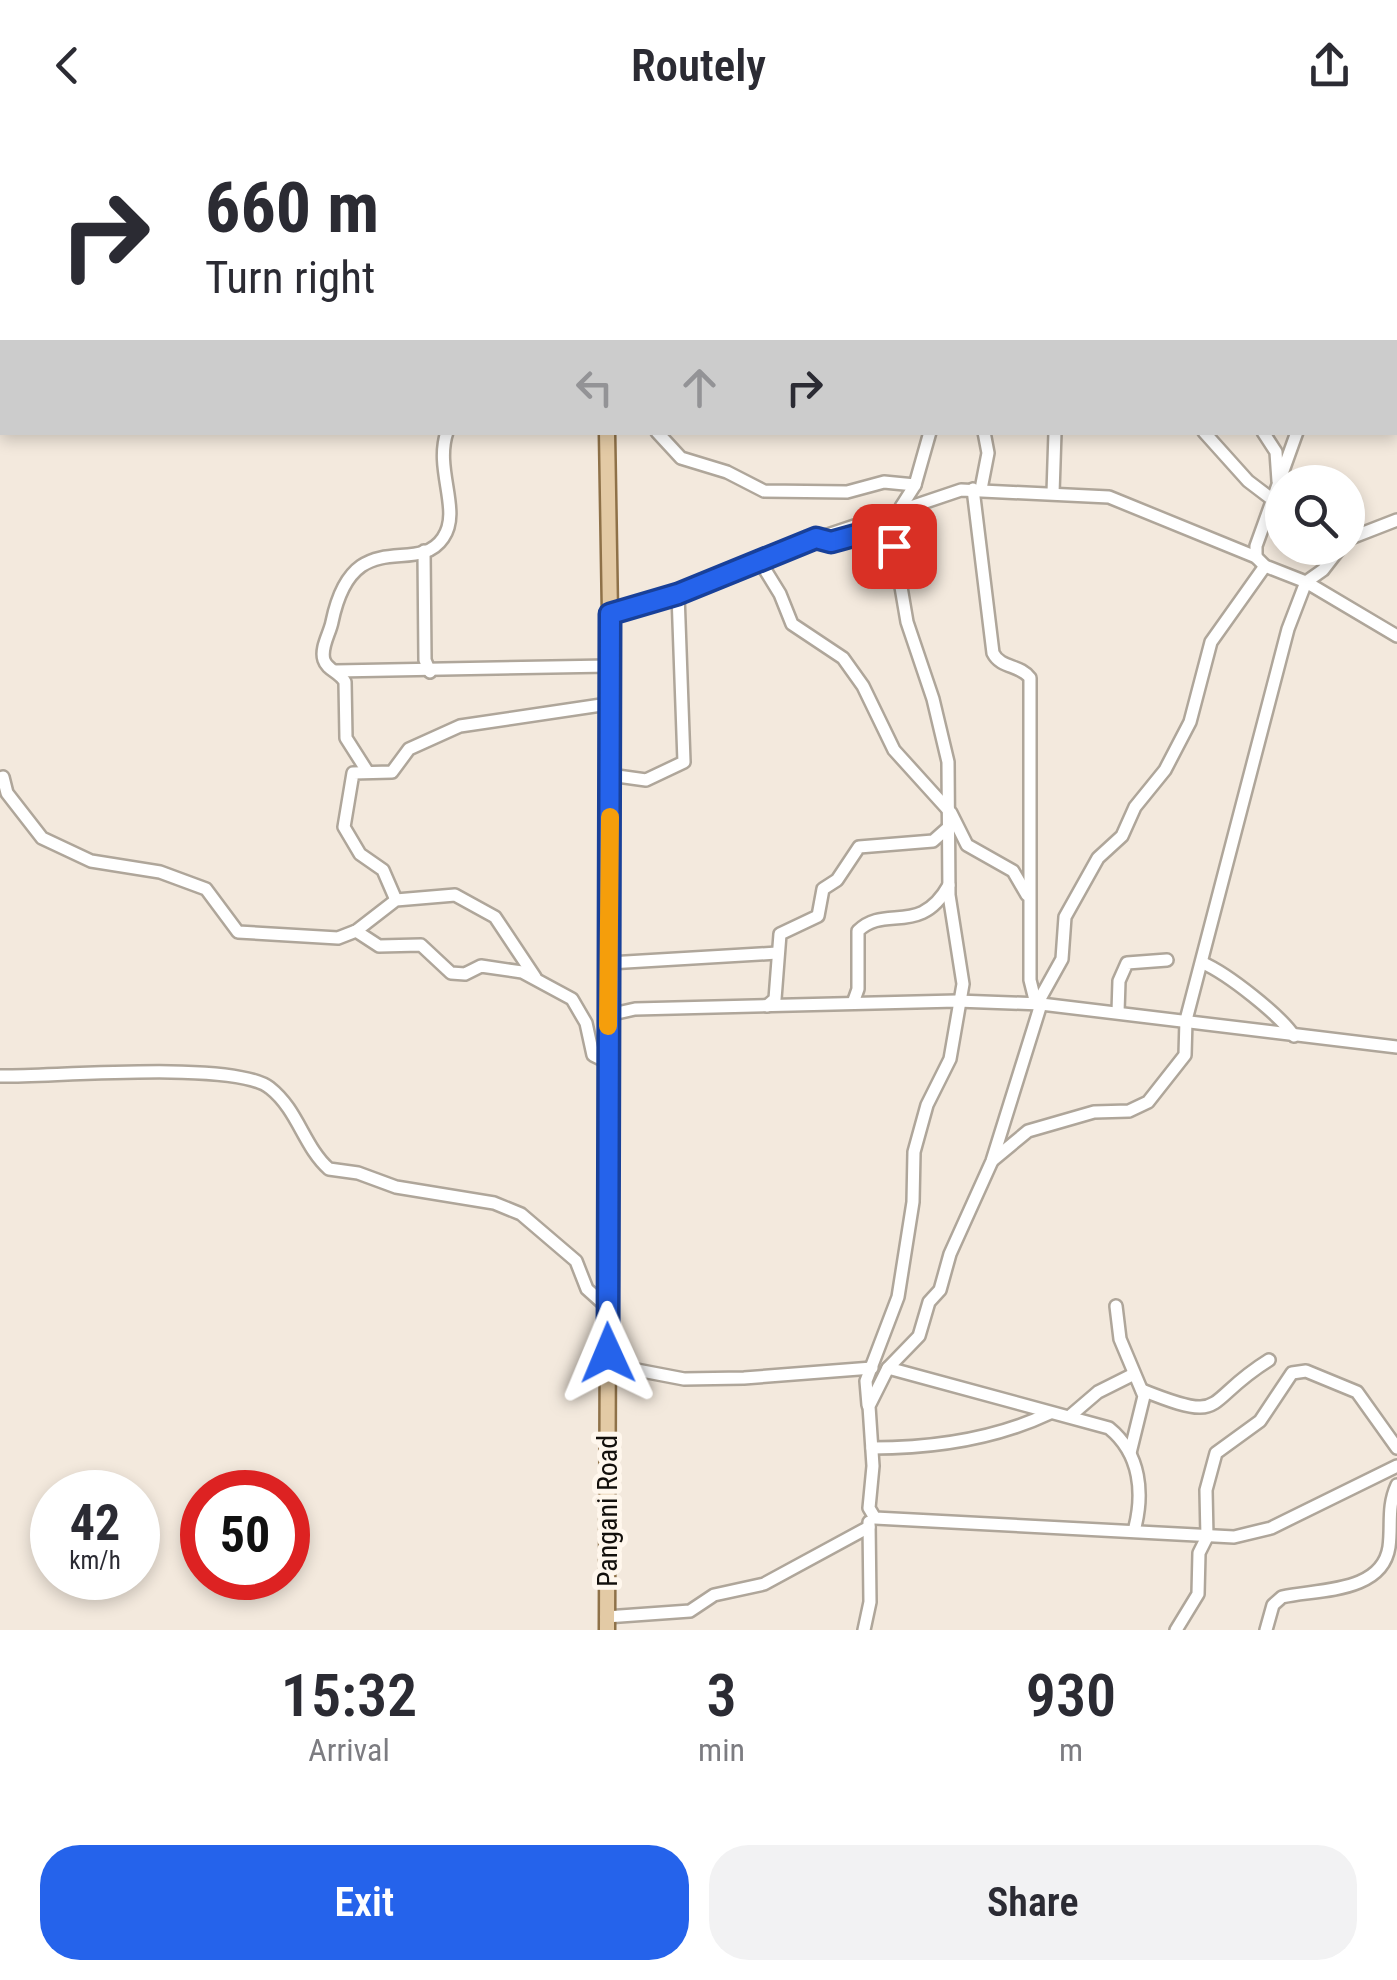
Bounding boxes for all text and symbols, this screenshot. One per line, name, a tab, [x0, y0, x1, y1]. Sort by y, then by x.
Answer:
icon: back	[40, 38, 95, 93]
icon: share	[1302, 38, 1357, 93]
text: Routely	[631, 39, 766, 92]
text: 660 m	[205, 167, 379, 249]
icon: right	[40, 170, 170, 300]
text: Turn right	[205, 251, 375, 304]
icon: left	[567, 360, 622, 415]
icon: ahead	[672, 360, 727, 415]
icon: right	[777, 360, 832, 415]
map controls	[1265, 465, 1365, 565]
button: search	[1265, 465, 1365, 565]
pin	[852, 504, 937, 589]
icon: arrive	[867, 519, 922, 574]
position arrow	[556, 1301, 660, 1405]
street label: Pangani Road	[591, 1435, 624, 1587]
speed limit sign: 50	[180, 1470, 310, 1600]
text: 42	[70, 1494, 120, 1552]
text: km/h	[69, 1546, 121, 1575]
text: 15:32	[281, 1660, 417, 1731]
text: 3	[706, 1660, 737, 1731]
text: 930	[1026, 1660, 1116, 1731]
text: Arrival	[308, 1731, 390, 1769]
text: min	[698, 1731, 745, 1769]
text: m	[1059, 1731, 1083, 1769]
button: Exit	[40, 1845, 689, 1960]
button: Share	[709, 1845, 1357, 1960]

